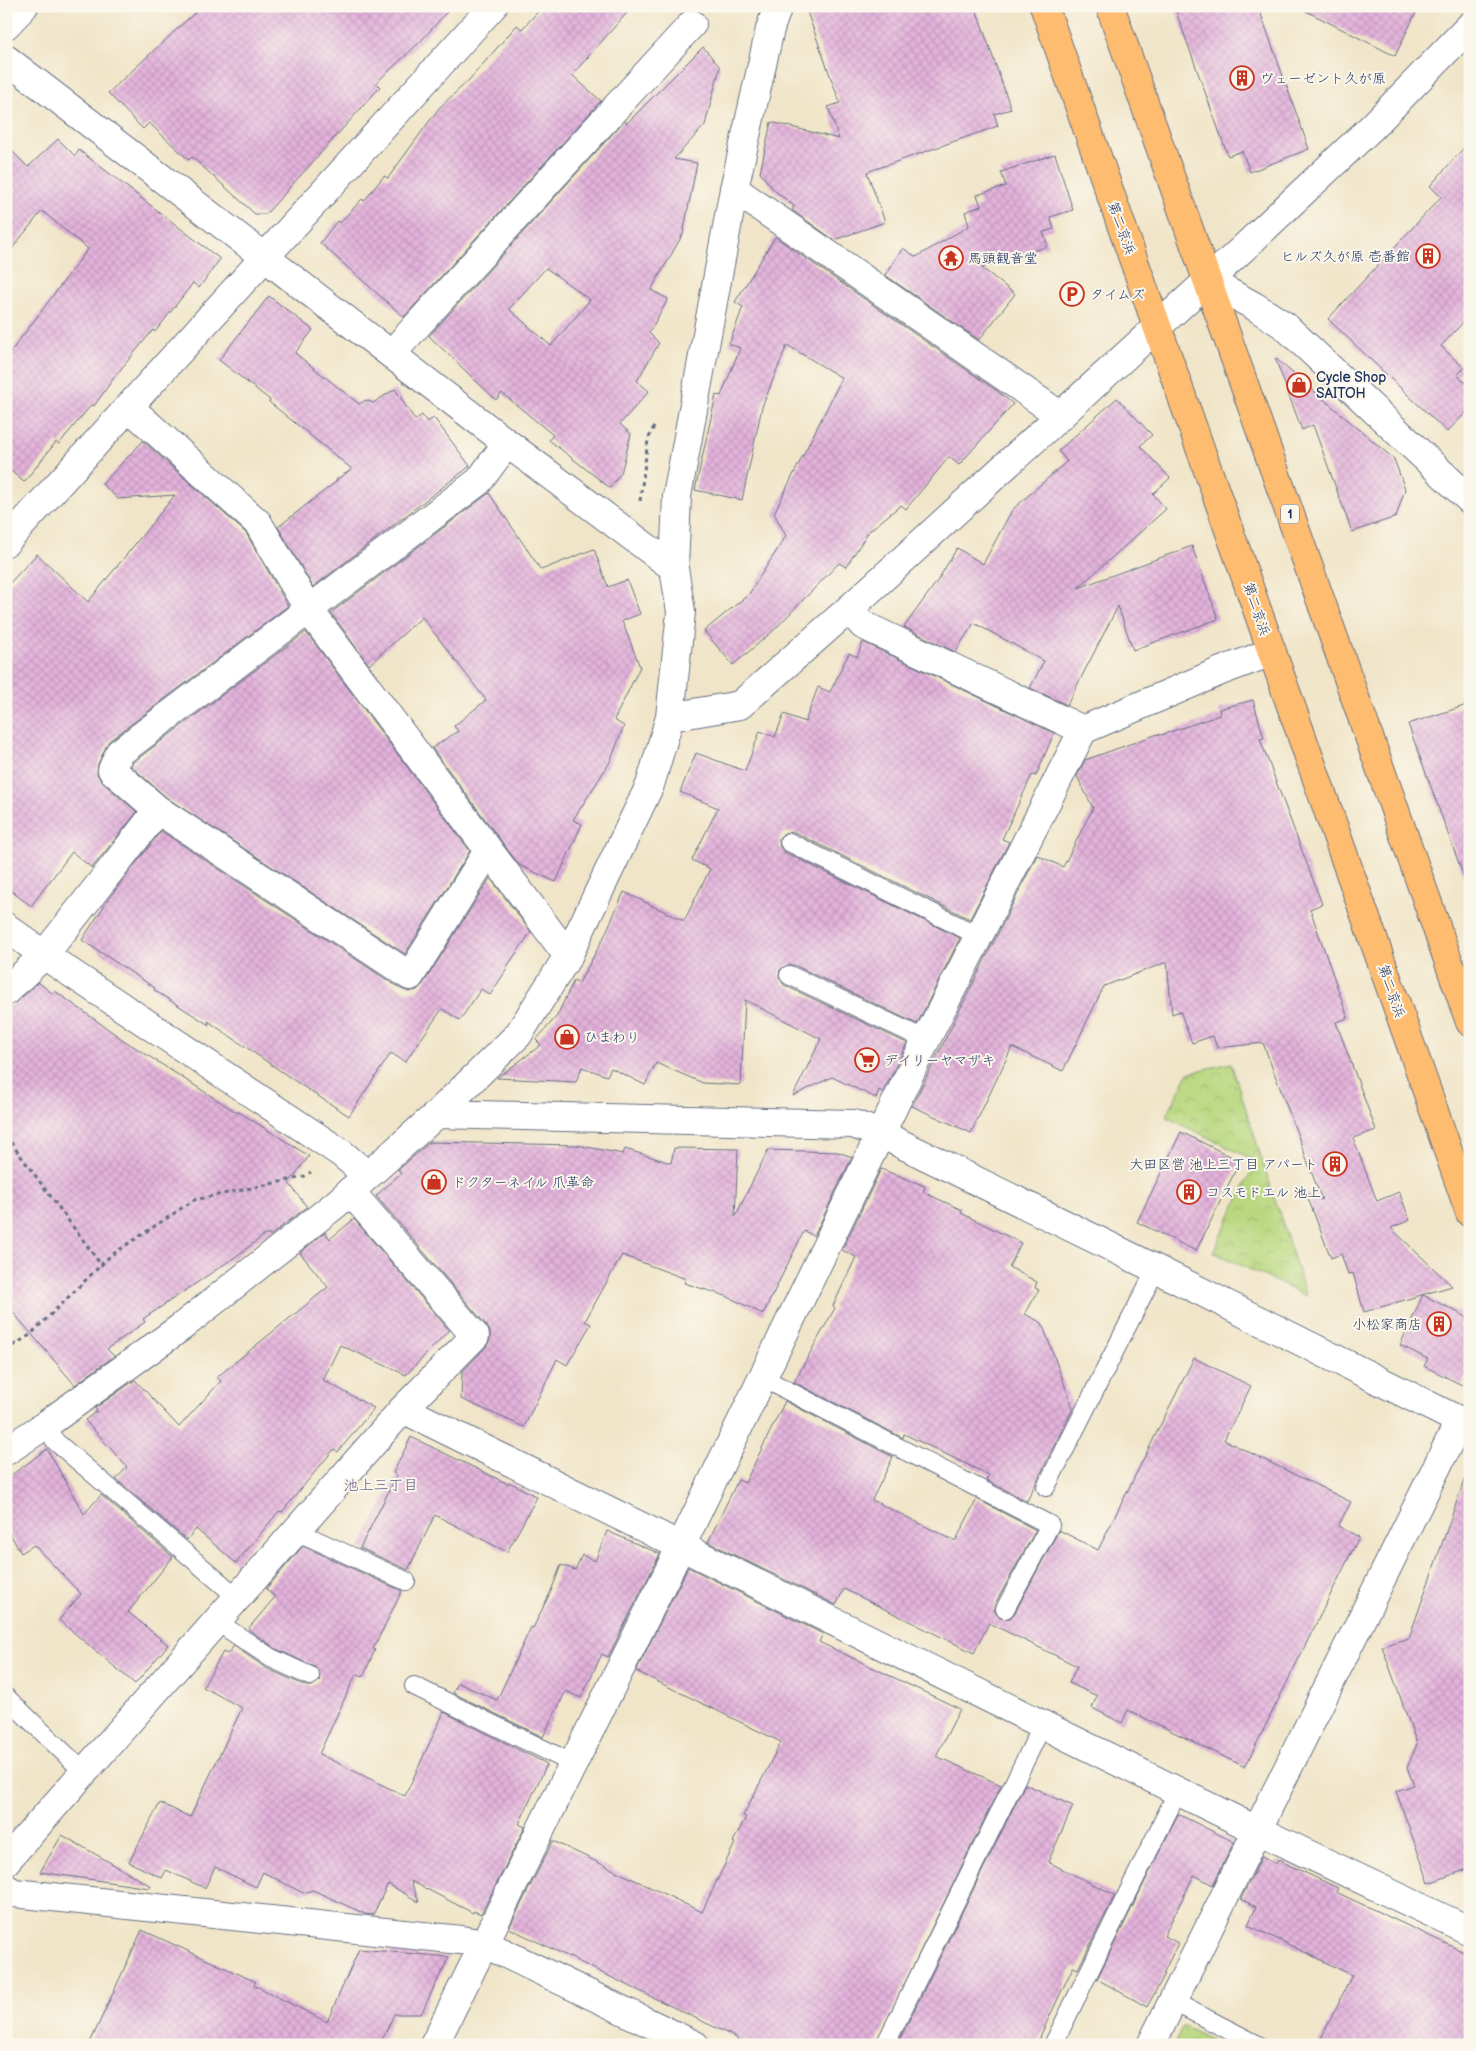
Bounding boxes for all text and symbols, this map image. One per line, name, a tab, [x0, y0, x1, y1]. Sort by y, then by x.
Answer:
building icon: ヴェーゼント久が原	[1229, 65, 1255, 91]
place label: ヴェーゼント久が原	[1260, 70, 1386, 87]
street label: 第二京浜	[1104, 199, 1139, 257]
building icon: ヒルズ久が原 壱番館	[1415, 243, 1441, 269]
temple icon: 馬頭観音堂	[938, 245, 964, 271]
place label: ヒルズ久が原 壱番館	[1281, 248, 1410, 265]
place label: 馬頭観音堂	[968, 250, 1038, 267]
parking icon: タイムズ	[1059, 281, 1085, 307]
place label: タイムズ	[1090, 286, 1145, 303]
place label: Cycle Shop SAITOH	[1316, 369, 1386, 402]
shop icon: Cycle Shop SAITOH	[1286, 372, 1312, 398]
road number: 1	[1281, 504, 1299, 524]
street label: 第二京浜	[1239, 580, 1274, 638]
street label: 第二京浜	[1374, 962, 1409, 1020]
shop icon: ひまわり	[554, 1024, 580, 1050]
place label: ひまわり	[584, 1029, 640, 1046]
supermarket icon: デイリーヤマザキ	[854, 1047, 880, 1073]
place label: デイリーヤマザキ	[884, 1052, 995, 1069]
building icon: 大田区営 池上三丁目 アパート	[1322, 1151, 1348, 1177]
place label: 大田区営 池上三丁目 アパート	[1129, 1156, 1318, 1173]
shop icon: ドクターネイル 爪革命	[421, 1169, 447, 1195]
place label: ドクターネイル 爪革命	[452, 1174, 594, 1191]
building icon: コスモドエル 池上	[1176, 1179, 1202, 1205]
place label: コスモドエル 池上	[1206, 1184, 1321, 1201]
building icon: 小松家商店	[1426, 1311, 1452, 1337]
place label: 小松家商店	[1352, 1316, 1422, 1333]
district label: 池上三丁目	[343, 1476, 419, 1495]

